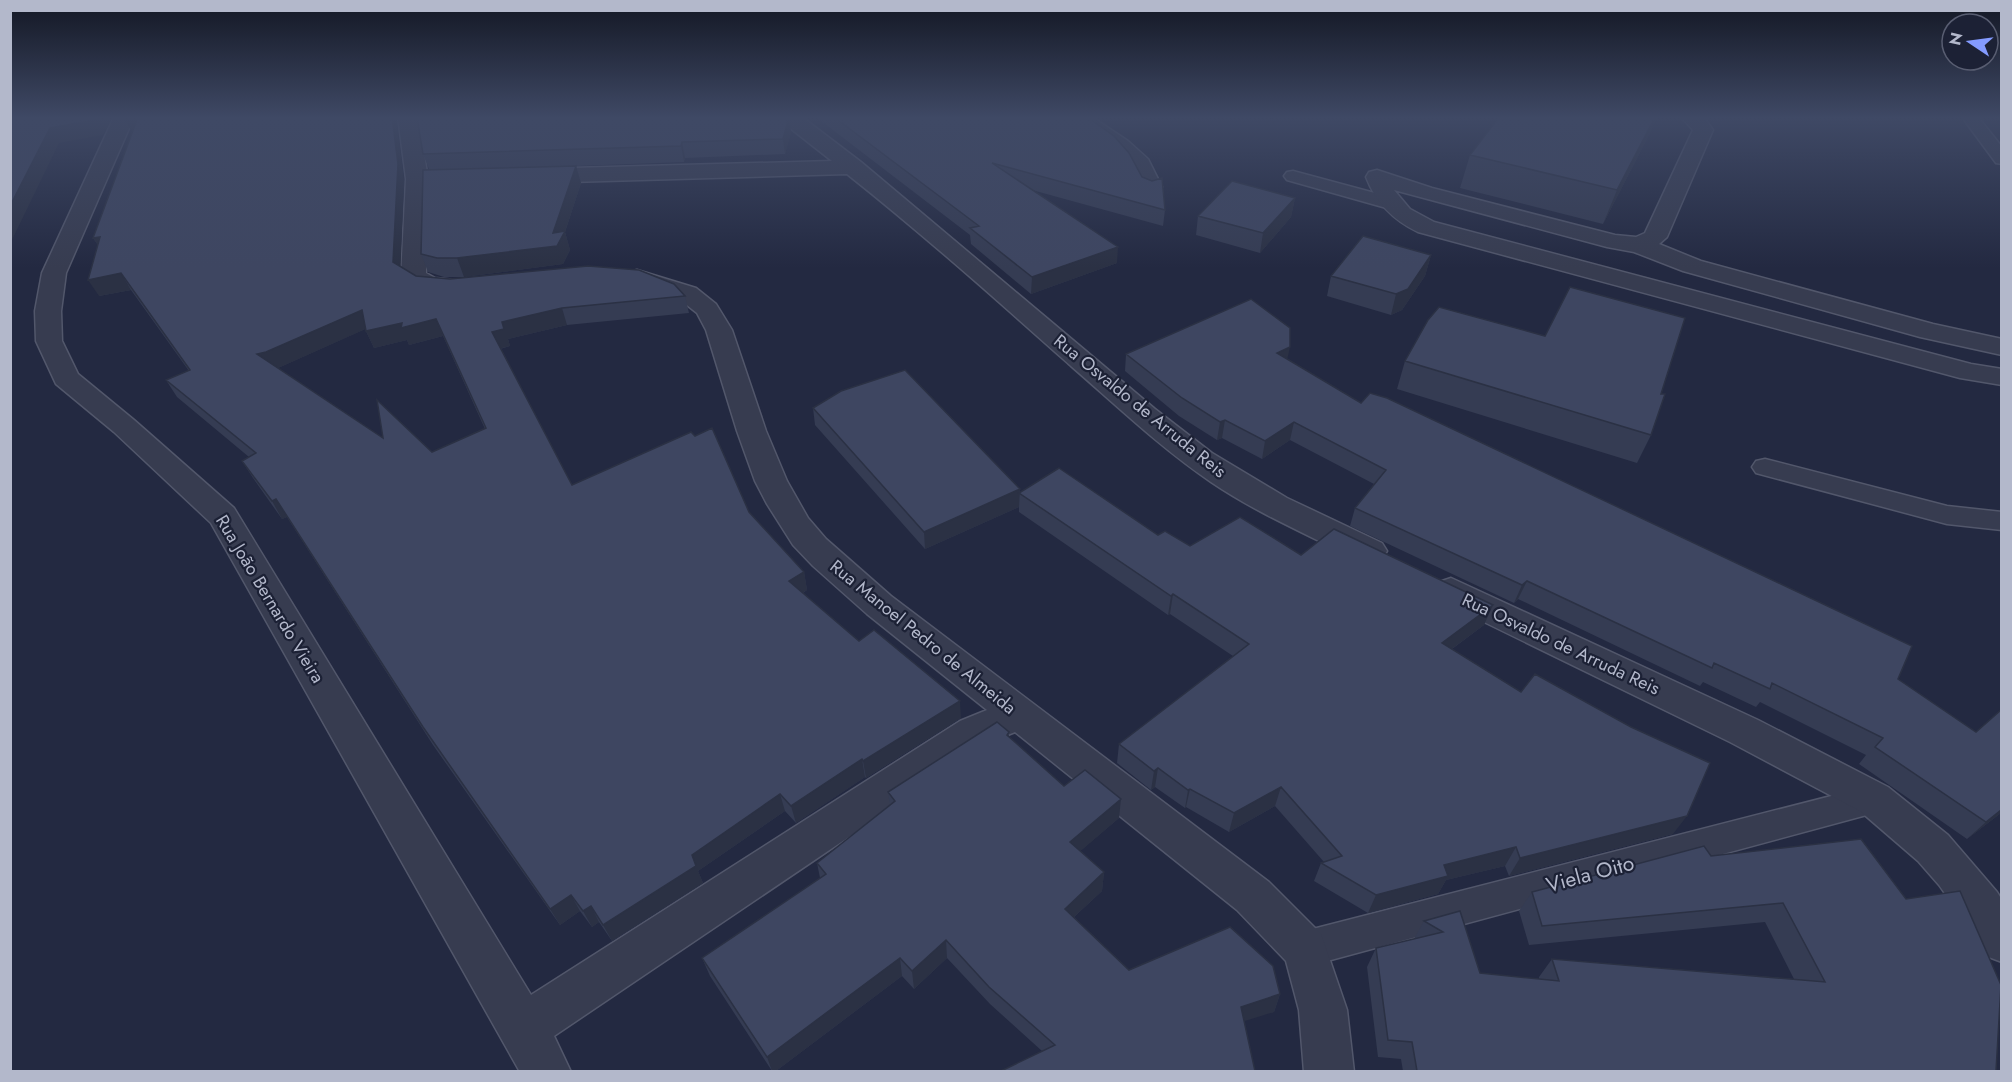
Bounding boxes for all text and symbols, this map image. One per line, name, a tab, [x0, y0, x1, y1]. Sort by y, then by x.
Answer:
north arrow	[1940, 12, 2000, 72]
text: N	[1943, 30, 1969, 48]
street label: Rua Osvaldo de Arruda Reis	[1048, 328, 1232, 484]
street label: Rua João Bernardo Vieira	[209, 510, 331, 688]
street label: Rua Manoel Pedro de Almeida	[824, 554, 1022, 720]
street label: Rua Osvaldo de Arruda Reis	[1458, 587, 1664, 701]
street label: Viela Oito	[1543, 848, 1637, 900]

